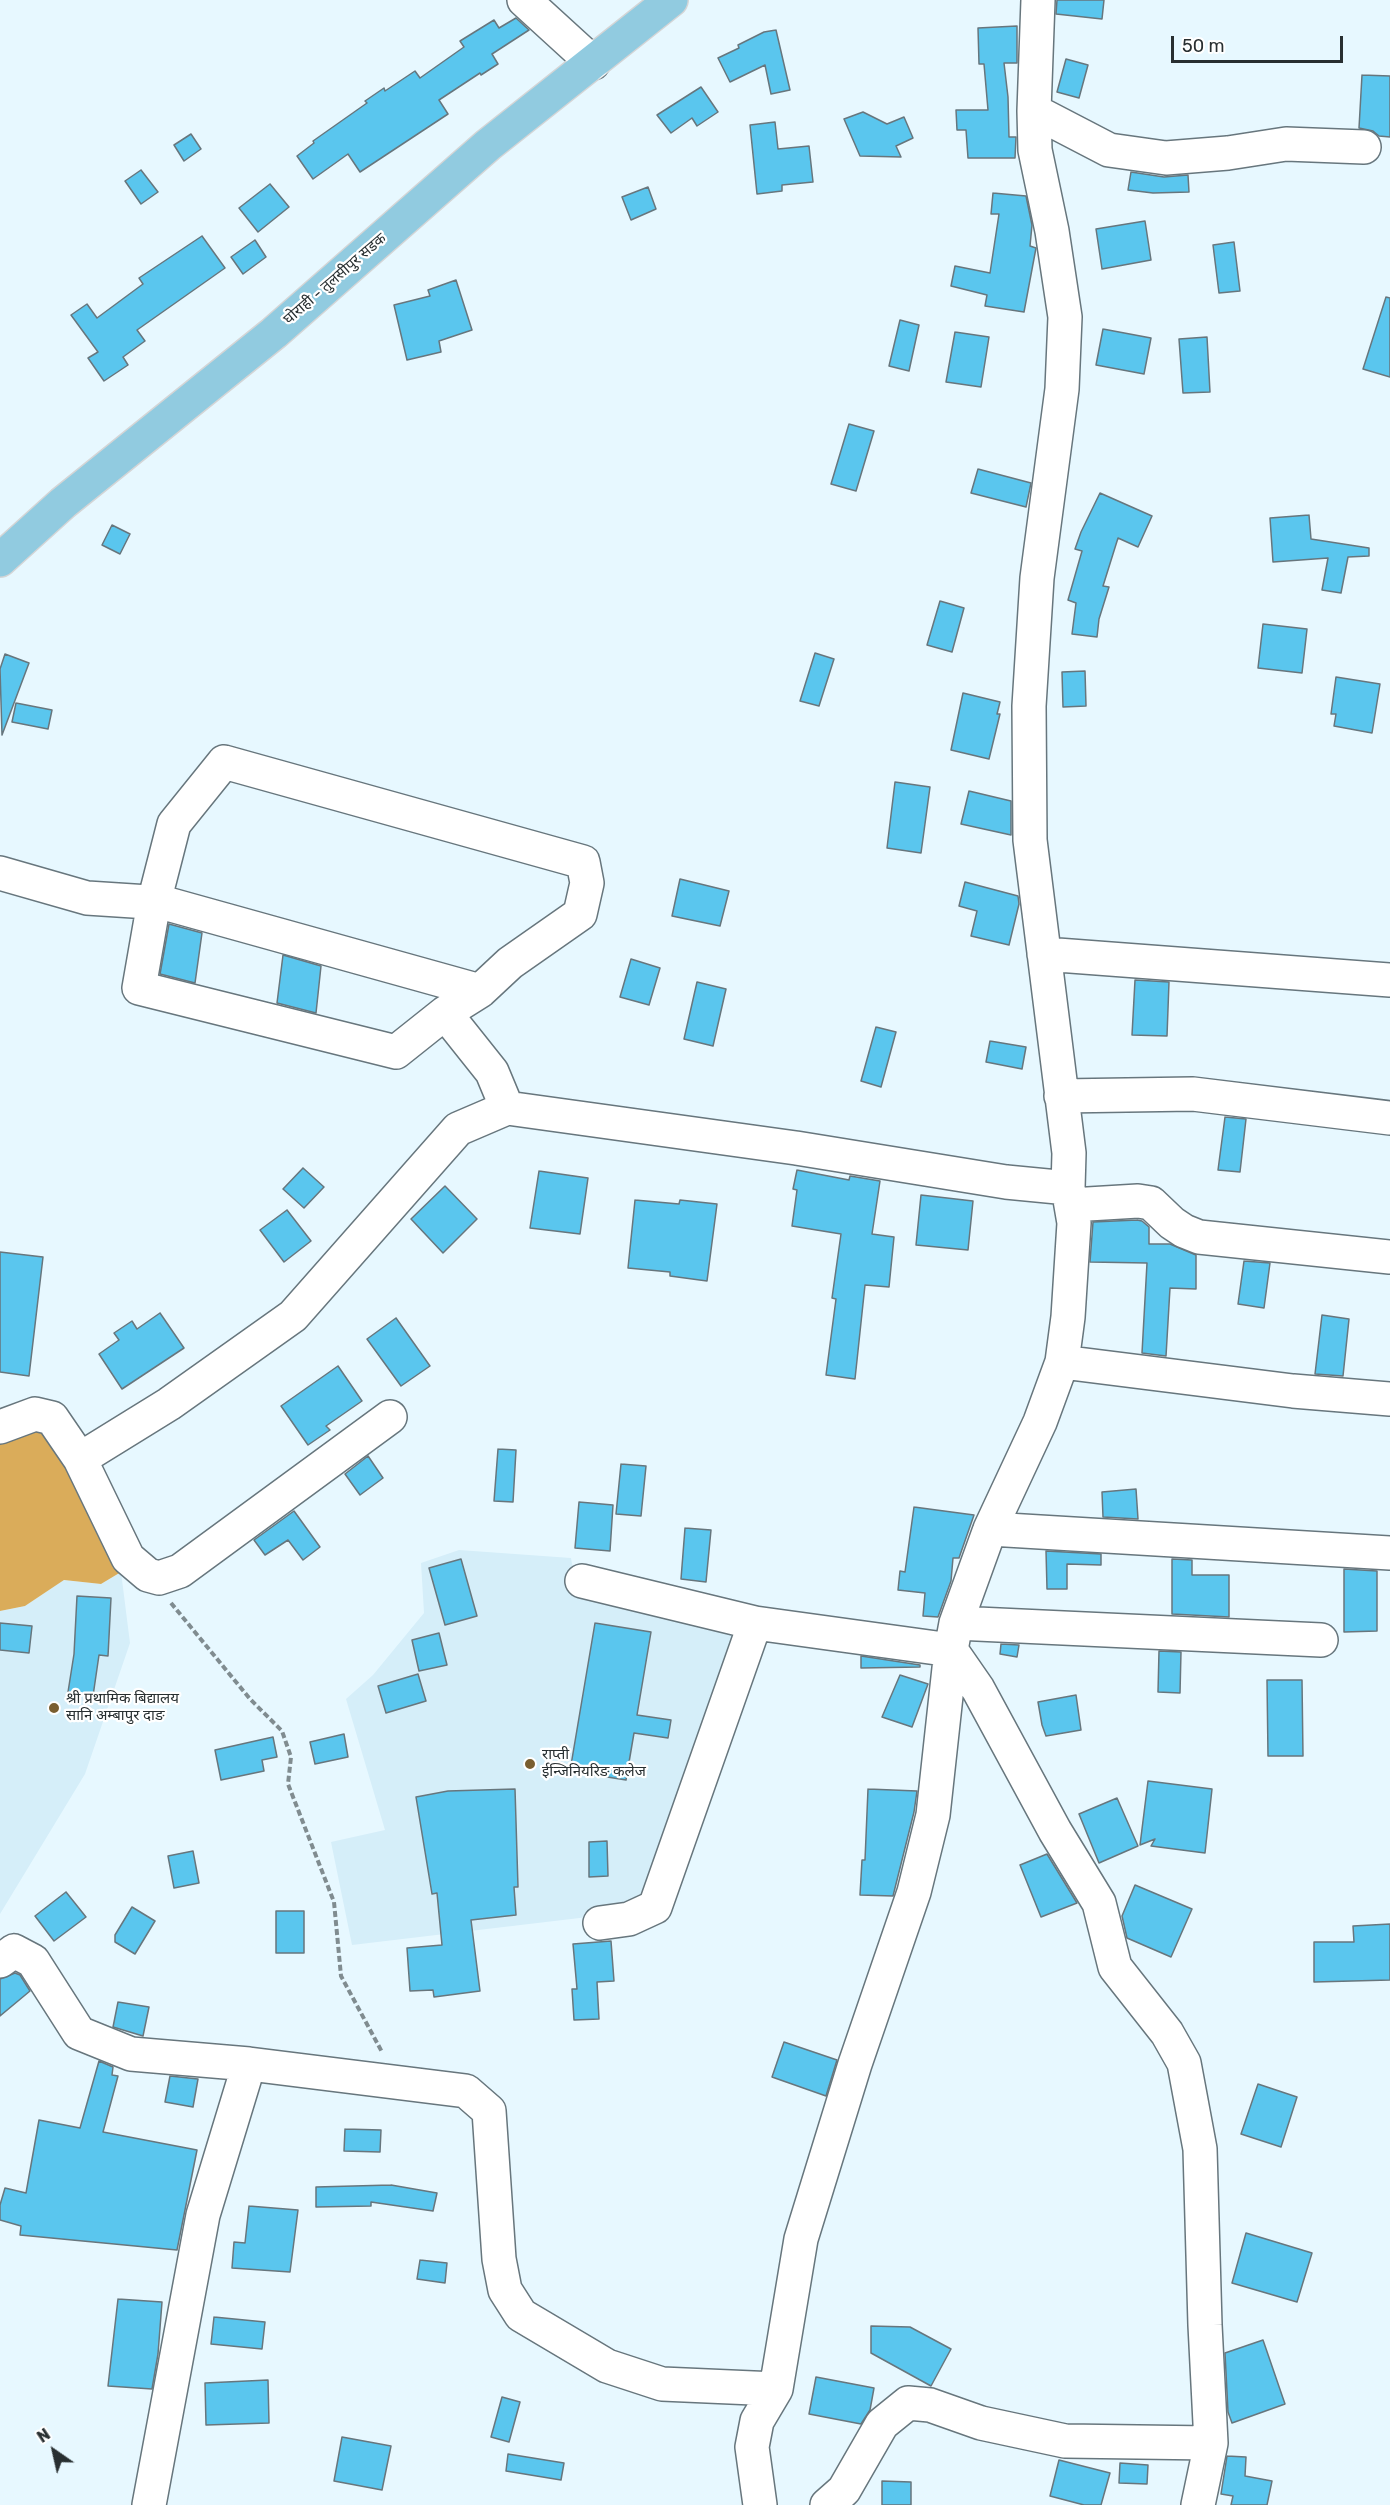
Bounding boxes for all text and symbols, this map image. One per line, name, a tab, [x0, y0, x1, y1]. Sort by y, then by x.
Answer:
scale bar	[1174, 24, 1346, 62]
text: 50 m	[1182, 35, 1225, 57]
street label: घोराही - तुलसीपुर सडक	[280, 230, 390, 328]
place label: श्री प्रथामिक बिद्यालय सानि अम्बापुर दाङ	[66, 1690, 179, 1725]
marker: श्री प्रथामिक बिद्यालय सानि अम्बापुर दाङ	[47, 1701, 61, 1715]
place label: राप्ती ईन्जिनियरिङ कलेज	[542, 1746, 646, 1781]
marker: राप्ती ईन्जिनियरिङ कलेज	[523, 1757, 537, 1771]
north arrow	[24, 2421, 84, 2481]
text: N	[34, 2425, 54, 2447]

